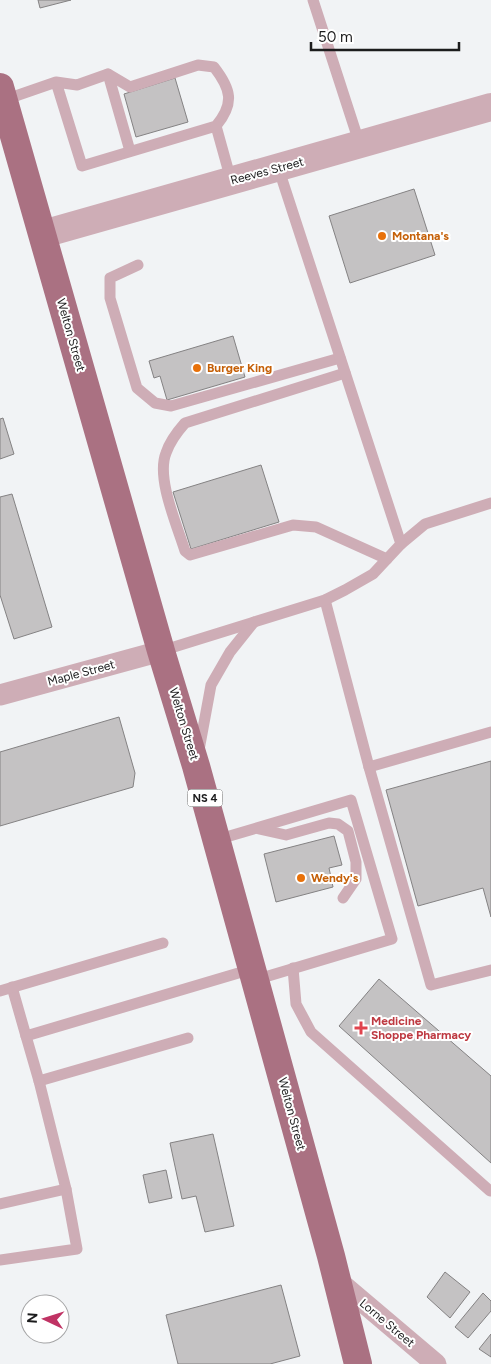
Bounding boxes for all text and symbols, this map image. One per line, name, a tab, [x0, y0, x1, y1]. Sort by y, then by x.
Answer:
scale bar	[311, 20, 458, 52]
text: 50 m	[318, 28, 353, 46]
street label: Reeves Street	[229, 154, 306, 188]
place label: Montana's	[392, 229, 449, 243]
marker: Montana's	[376, 230, 388, 242]
street label: Welton Street	[54, 297, 88, 373]
place label: Burger King	[207, 361, 272, 375]
marker: Burger King	[191, 362, 203, 374]
street label: Maple Street	[46, 657, 117, 689]
street label: Welton Street	[166, 686, 202, 762]
road number: NS 4	[188, 790, 222, 806]
place label: Wendy's	[311, 871, 359, 885]
marker: Wendy's	[295, 872, 307, 884]
place label: Medicine Shoppe Pharmacy	[371, 1014, 471, 1042]
marker: Medicine Shoppe Pharmacy	[355, 1022, 367, 1034]
street label: Welton Street	[276, 1076, 309, 1152]
north arrow	[20, 1294, 70, 1344]
street label: Lorne Street	[357, 1296, 418, 1350]
text: N	[24, 1312, 41, 1324]

